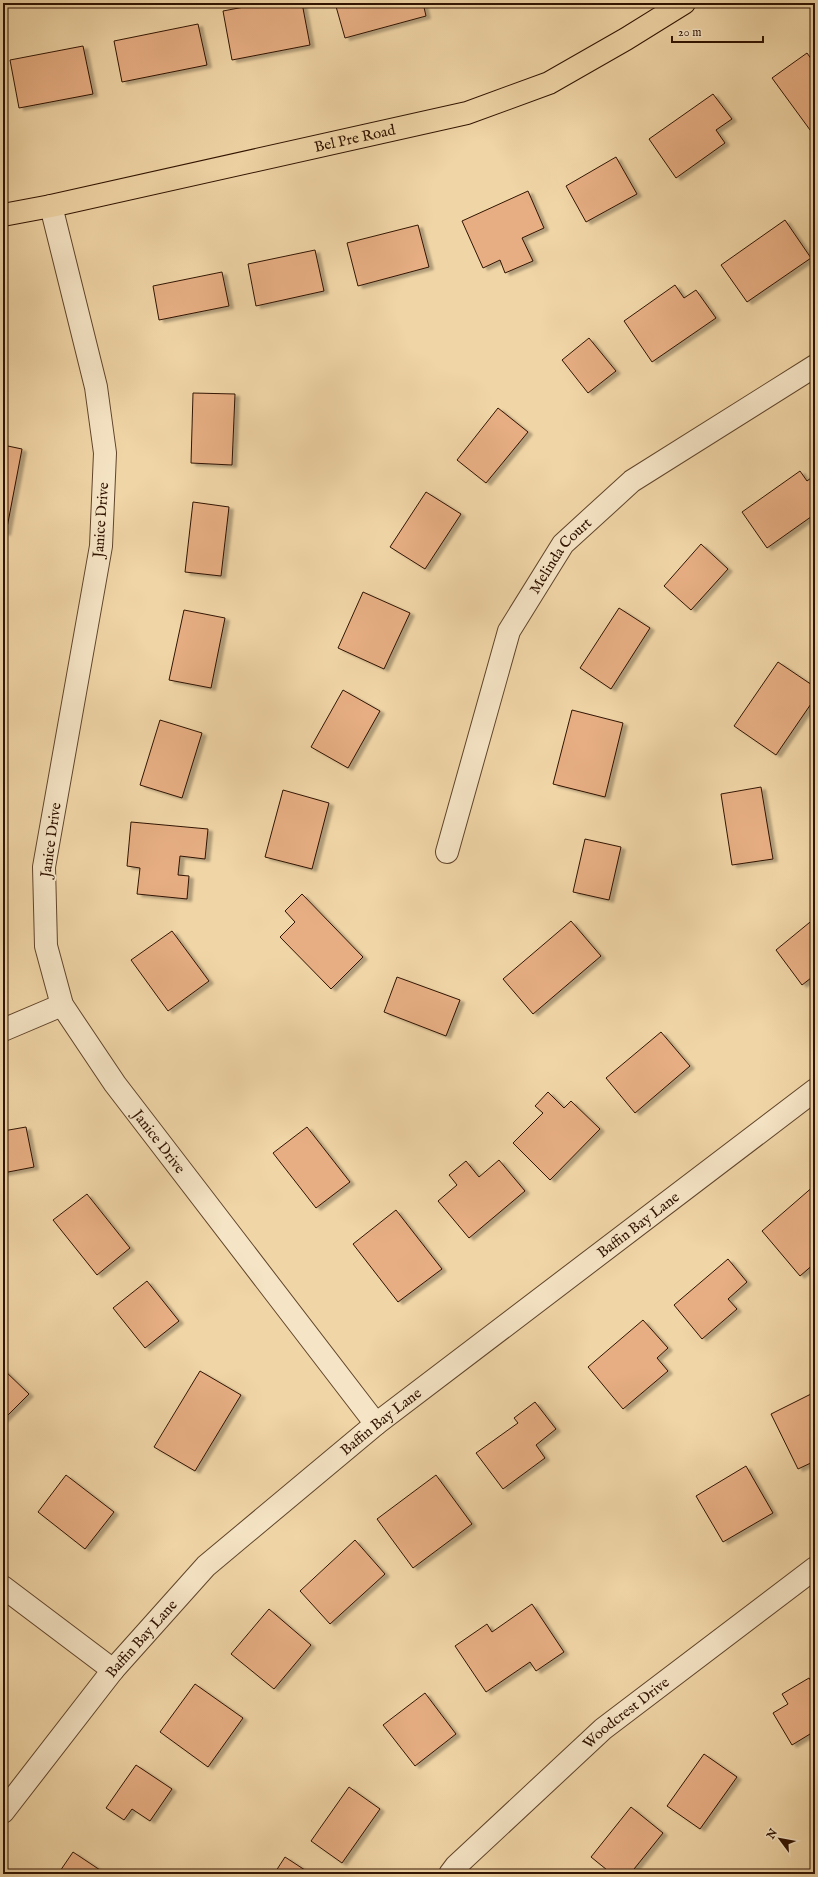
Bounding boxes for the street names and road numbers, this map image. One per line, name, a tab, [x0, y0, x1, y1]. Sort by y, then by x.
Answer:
street label: Bel Pre Road	[312, 120, 398, 156]
street label: Janice Drive	[89, 481, 113, 560]
street label: Melinda Court	[525, 513, 595, 597]
street label: Janice Drive	[36, 801, 66, 881]
street label: Janice Drive	[127, 1104, 190, 1177]
street label: Baffin Bay Lane	[593, 1187, 683, 1262]
street label: Baffin Bay Lane	[336, 1383, 425, 1459]
street label: Baffin Bay Lane	[101, 1595, 181, 1681]
street label: Woodcrest Drive	[579, 1673, 673, 1753]

